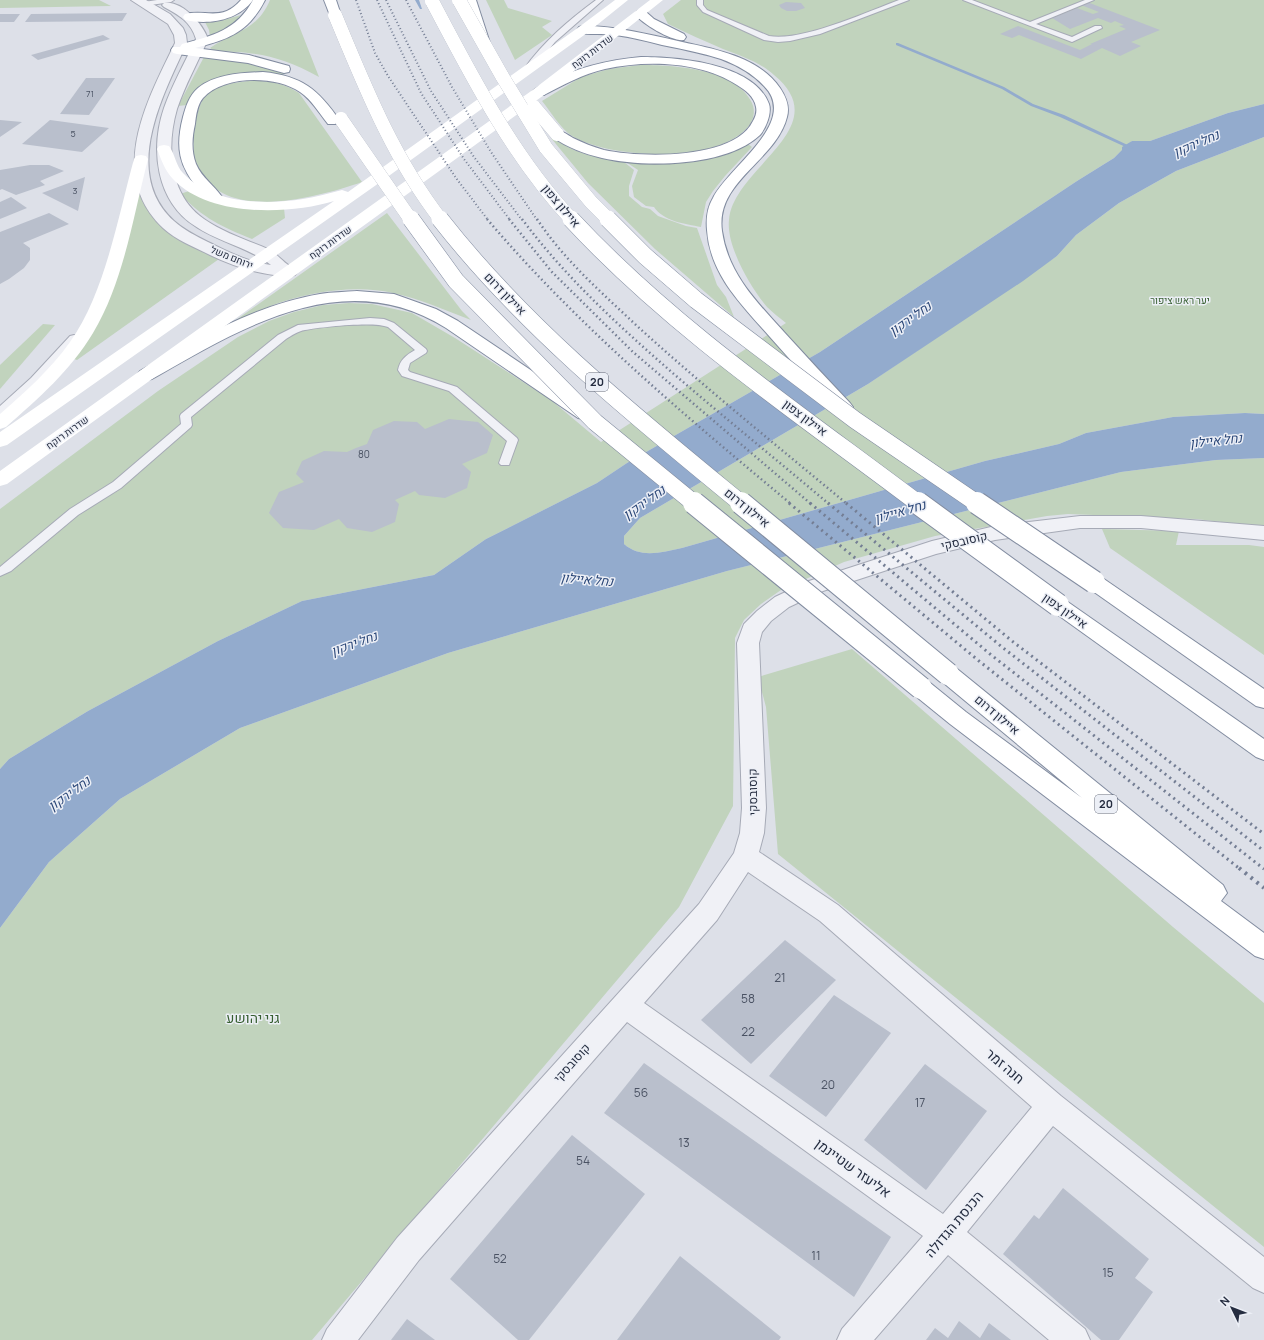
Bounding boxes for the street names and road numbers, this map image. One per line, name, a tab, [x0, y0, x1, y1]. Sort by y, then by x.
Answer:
street label: שדרות רוקח	[568, 31, 616, 71]
street label: איילון צפון	[538, 180, 585, 231]
street label: שדרות רוקח	[306, 222, 354, 262]
street label: ירוחם משל	[209, 242, 255, 272]
street label: איילון דרום	[481, 268, 530, 319]
road number: 20	[586, 373, 608, 391]
street label: איילון צפון	[780, 395, 831, 440]
street label: שדרות רוקח	[43, 412, 91, 452]
street label: איילון דרום	[721, 484, 774, 531]
street label: קוסובסקי	[939, 527, 989, 554]
street label: איילון צפון	[1039, 589, 1092, 633]
street label: איילון דרום	[971, 691, 1024, 739]
street label: קוסובסקי	[744, 768, 761, 816]
road number: 20	[1095, 795, 1117, 813]
street label: קוסובסקי	[550, 1039, 594, 1086]
street label: חנה זמר	[982, 1044, 1029, 1088]
street label: אליעזר שטיינמן	[812, 1134, 895, 1202]
street label: הכנסת הגדולה	[920, 1186, 987, 1261]

